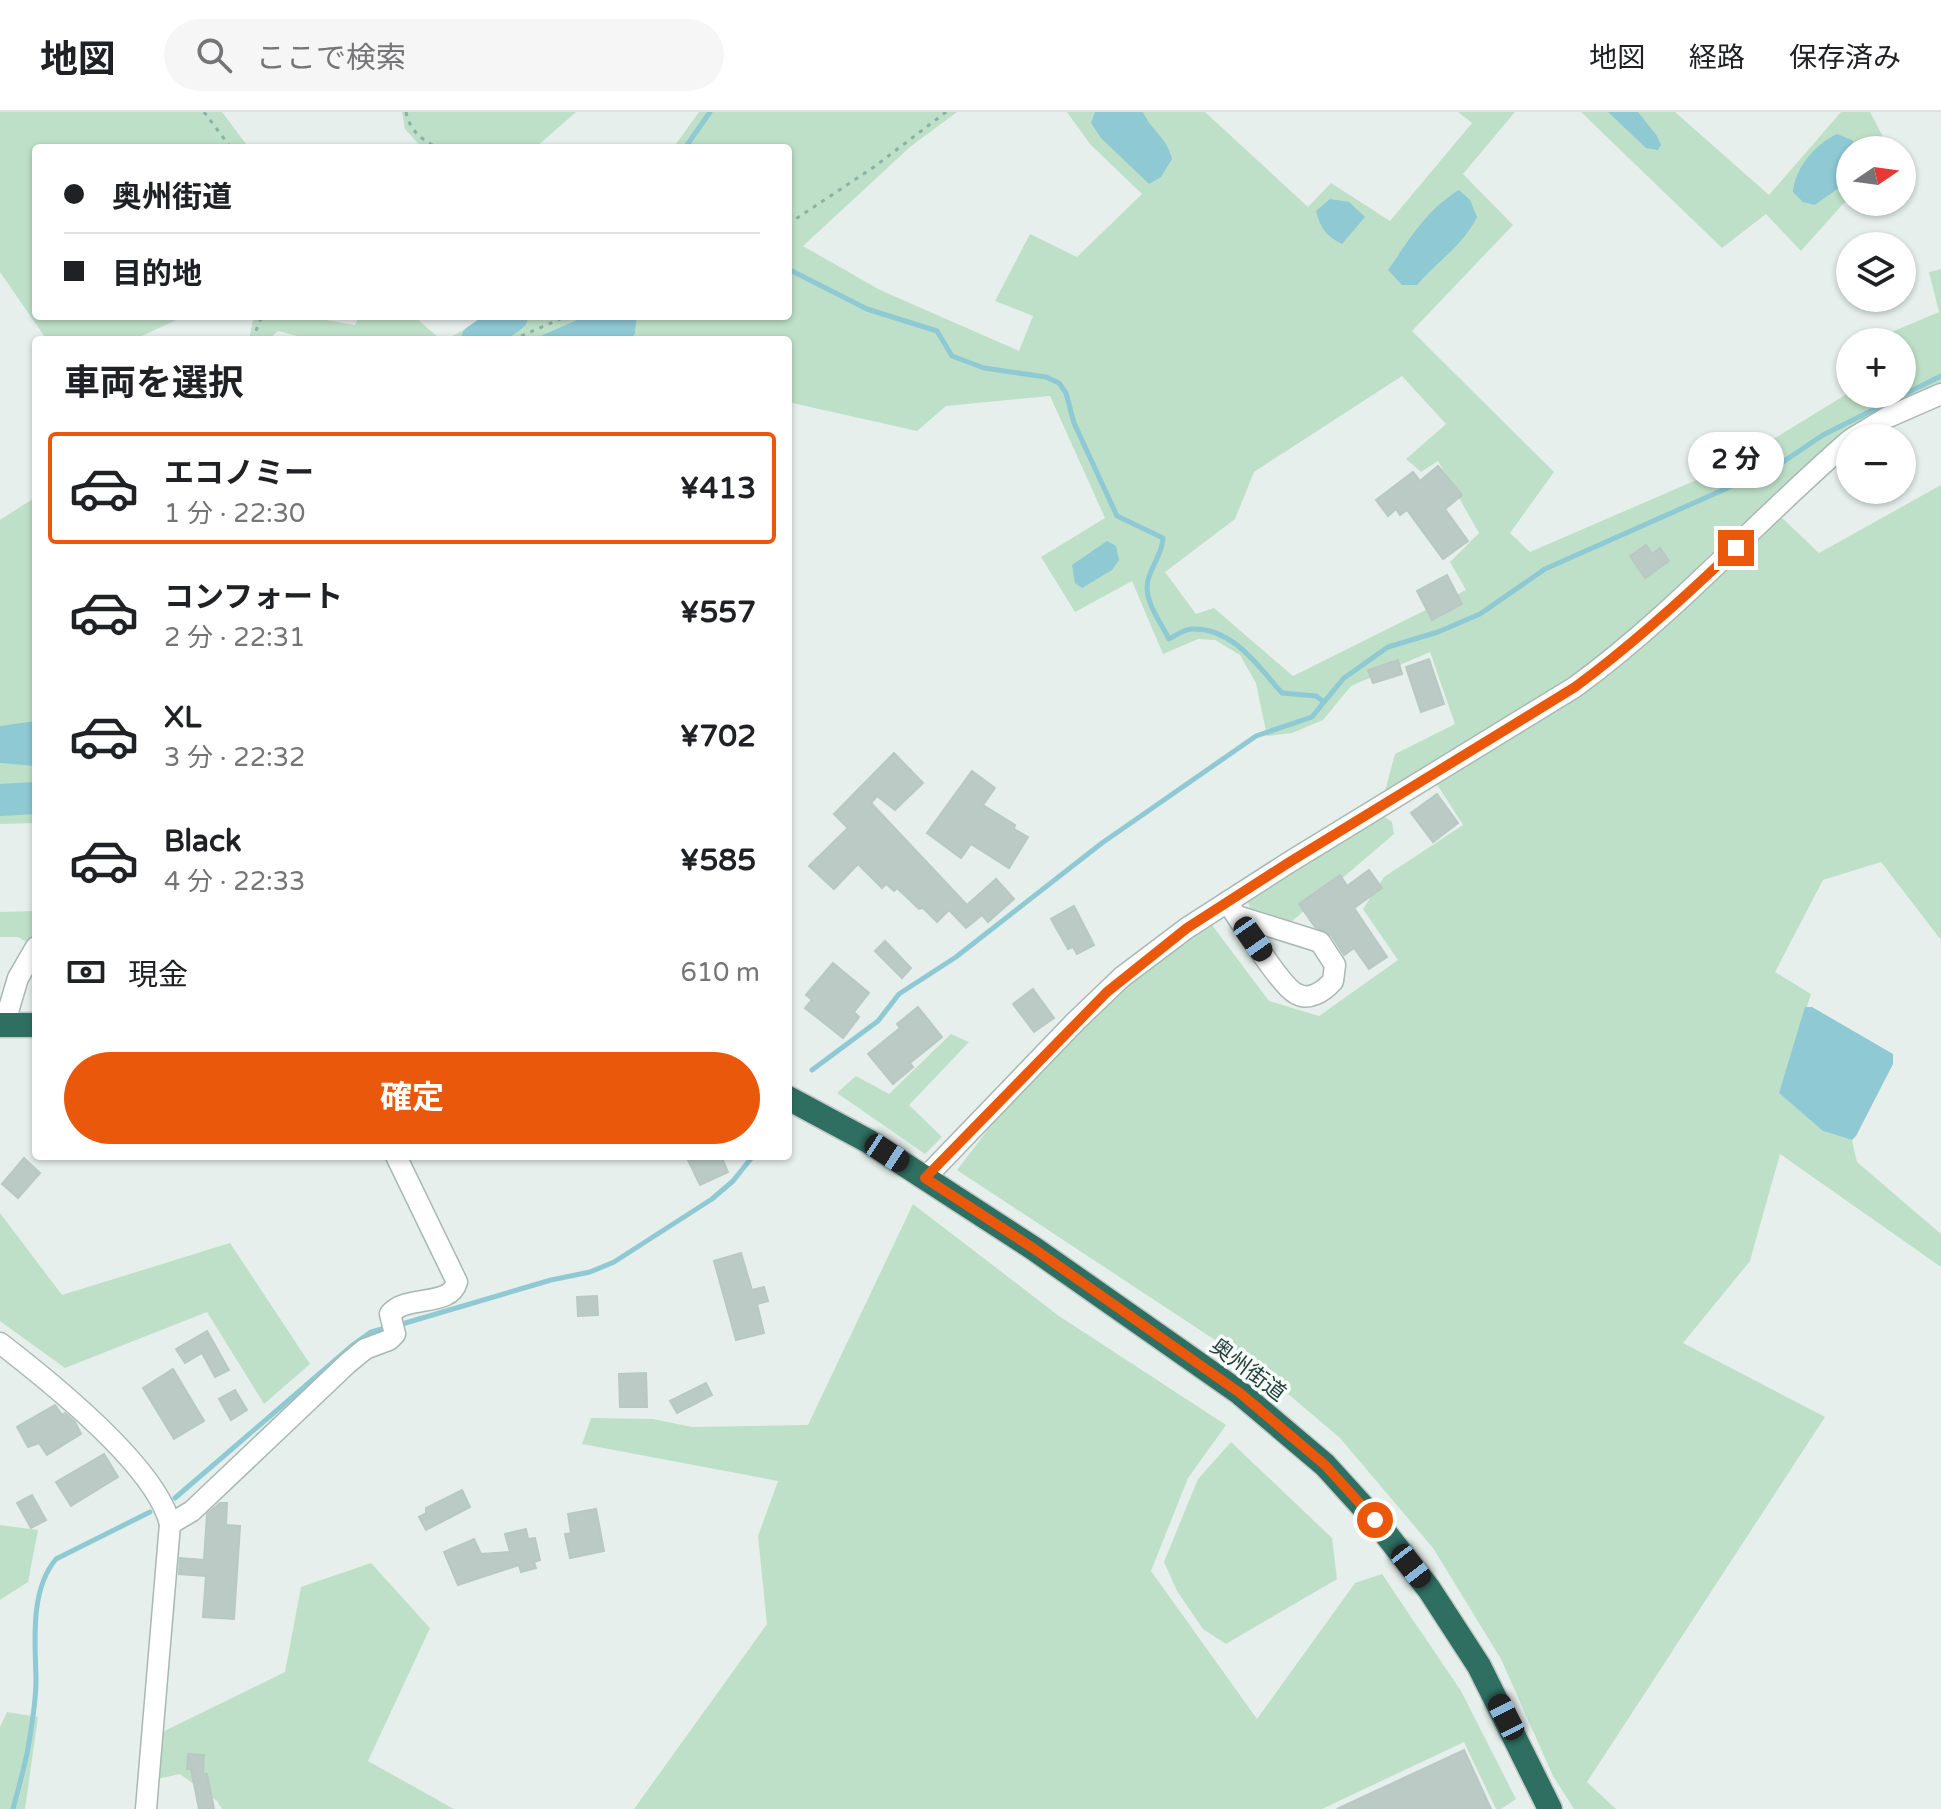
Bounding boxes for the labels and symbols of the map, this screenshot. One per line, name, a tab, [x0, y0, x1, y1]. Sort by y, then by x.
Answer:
north arrow	[1836, 136, 1916, 216]
callout: 2 分	[1688, 432, 1784, 488]
route end	[1718, 530, 1754, 566]
car	[1229, 912, 1277, 966]
car	[860, 1130, 914, 1176]
street label: 奥州街道	[1205, 1333, 1291, 1407]
route start	[1357, 1502, 1393, 1538]
car	[1387, 1540, 1435, 1592]
car	[1484, 1690, 1528, 1744]

